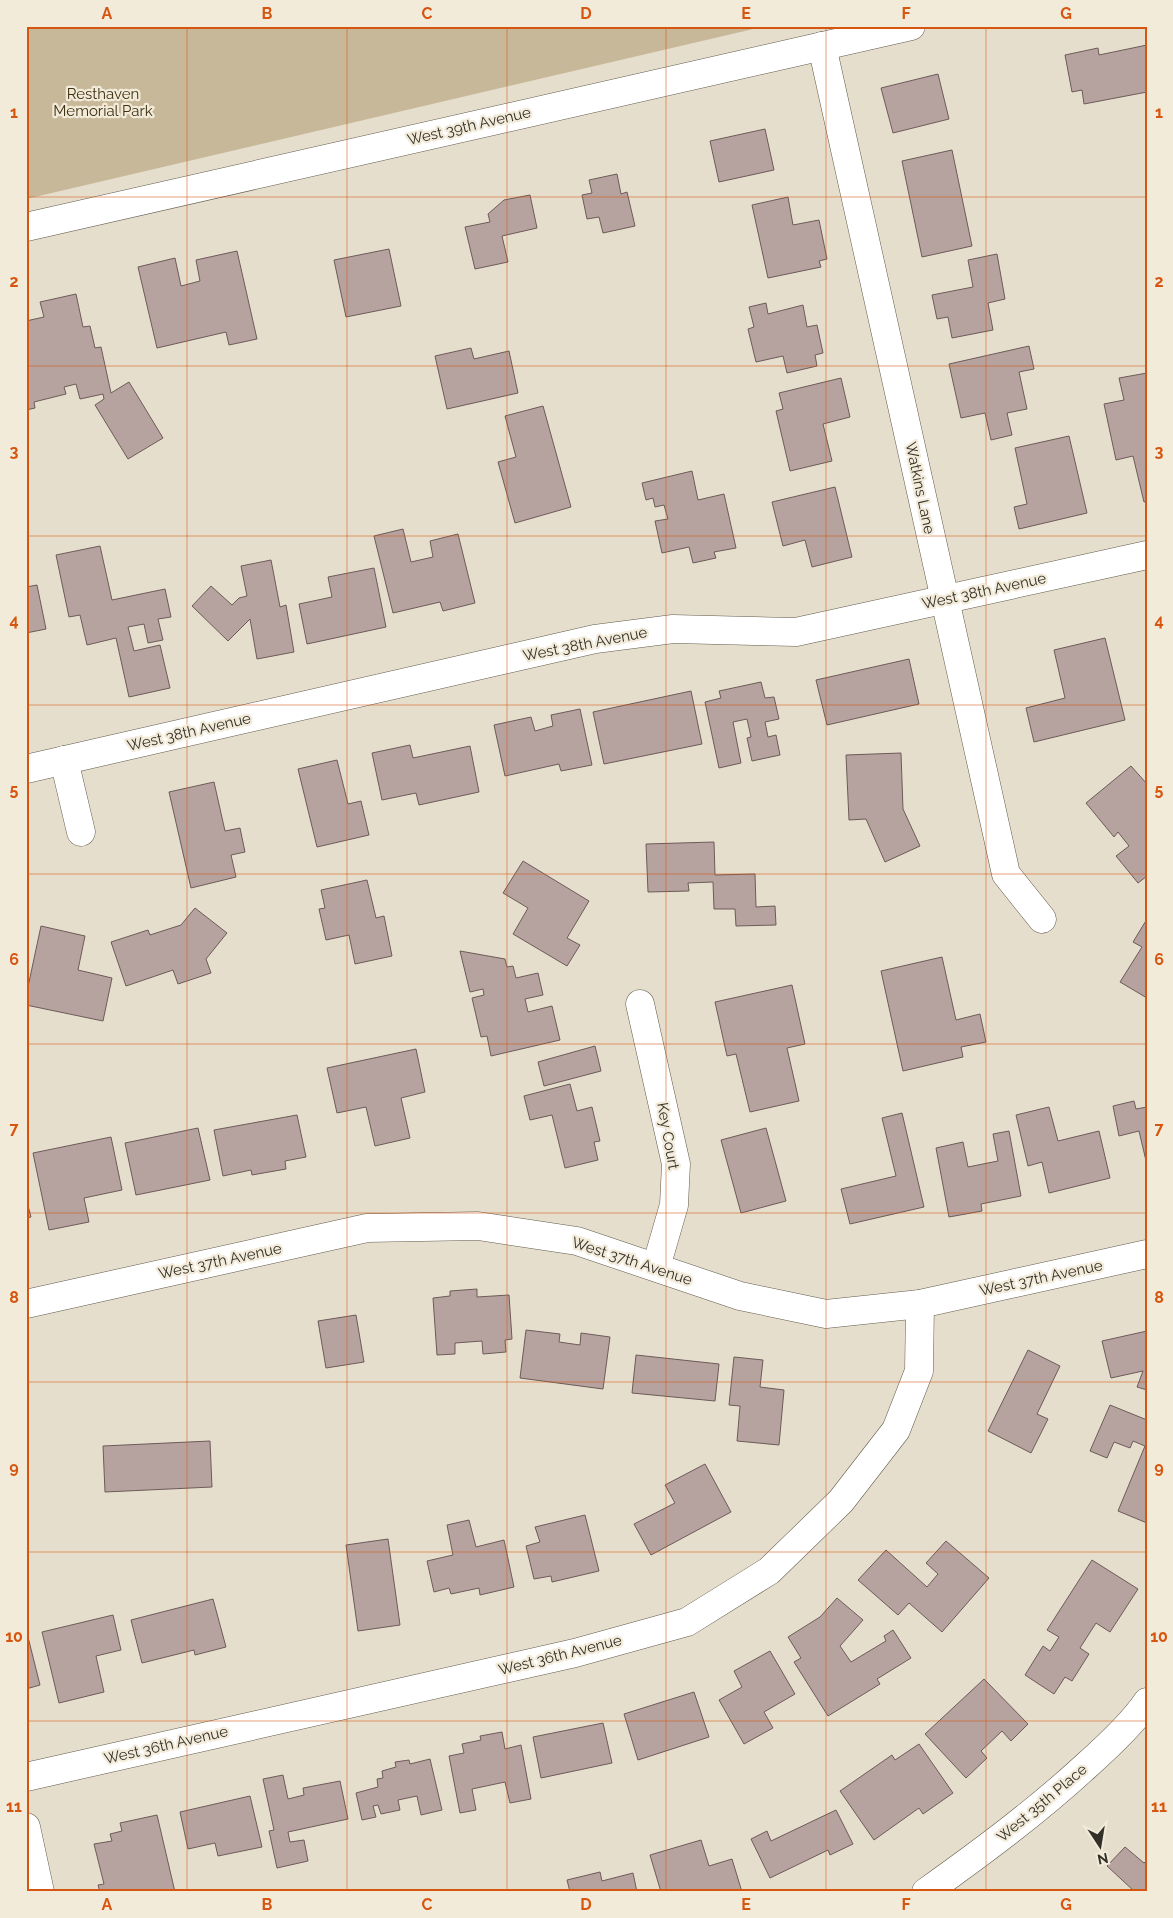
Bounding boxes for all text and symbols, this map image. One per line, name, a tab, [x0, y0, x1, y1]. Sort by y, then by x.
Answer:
text: A	[102, 4, 113, 23]
text: B	[262, 4, 273, 23]
text: C	[422, 4, 433, 23]
text: D	[580, 4, 592, 23]
text: E	[741, 4, 751, 23]
text: F	[901, 4, 911, 23]
text: G	[1060, 4, 1072, 23]
park label: Resthaven Memorial Park	[53, 85, 153, 120]
text: 1	[10, 103, 18, 122]
street label: West 39th Avenue	[406, 103, 533, 149]
text: 1	[1155, 103, 1163, 122]
text: 2	[9, 272, 19, 291]
text: 2	[1154, 272, 1164, 291]
street label: Watkins Lane	[901, 440, 939, 536]
text: 3	[10, 442, 19, 461]
text: 3	[1155, 442, 1164, 461]
street label: West 38th Avenue	[920, 569, 1048, 613]
text: 4	[9, 611, 19, 630]
text: 4	[1154, 611, 1164, 630]
street label: West 38th Avenue	[521, 623, 649, 665]
street label: West 38th Avenue	[125, 709, 253, 755]
text: 5	[10, 780, 19, 799]
text: 5	[1155, 780, 1164, 799]
text: 6	[9, 950, 19, 969]
text: 6	[1154, 950, 1164, 969]
street label: Key Court	[653, 1101, 683, 1171]
text: 7	[10, 1119, 19, 1138]
text: 7	[1155, 1119, 1164, 1138]
street label: West 37th Avenue	[570, 1233, 695, 1289]
street label: West 37th Avenue	[157, 1239, 283, 1283]
street label: West 37th Avenue	[978, 1256, 1104, 1300]
text: 8	[9, 1288, 19, 1307]
text: 8	[1154, 1288, 1164, 1307]
text: 9	[9, 1458, 19, 1477]
text: 9	[1154, 1458, 1164, 1477]
text: 10	[5, 1627, 23, 1646]
text: 10	[1150, 1627, 1168, 1646]
street label: West 36th Avenue	[496, 1631, 624, 1679]
street label: West 36th Avenue	[102, 1722, 230, 1768]
street label: West 35th Place	[993, 1760, 1091, 1846]
text: 11	[6, 1797, 22, 1816]
text: 11	[1151, 1797, 1167, 1816]
north arrow	[1076, 1820, 1126, 1870]
text: N	[1096, 1850, 1110, 1868]
text: A	[102, 1895, 113, 1914]
text: B	[262, 1895, 273, 1914]
text: C	[422, 1895, 433, 1914]
text: D	[580, 1895, 592, 1914]
text: E	[741, 1895, 751, 1914]
text: F	[901, 1895, 911, 1914]
text: G	[1060, 1895, 1072, 1914]

